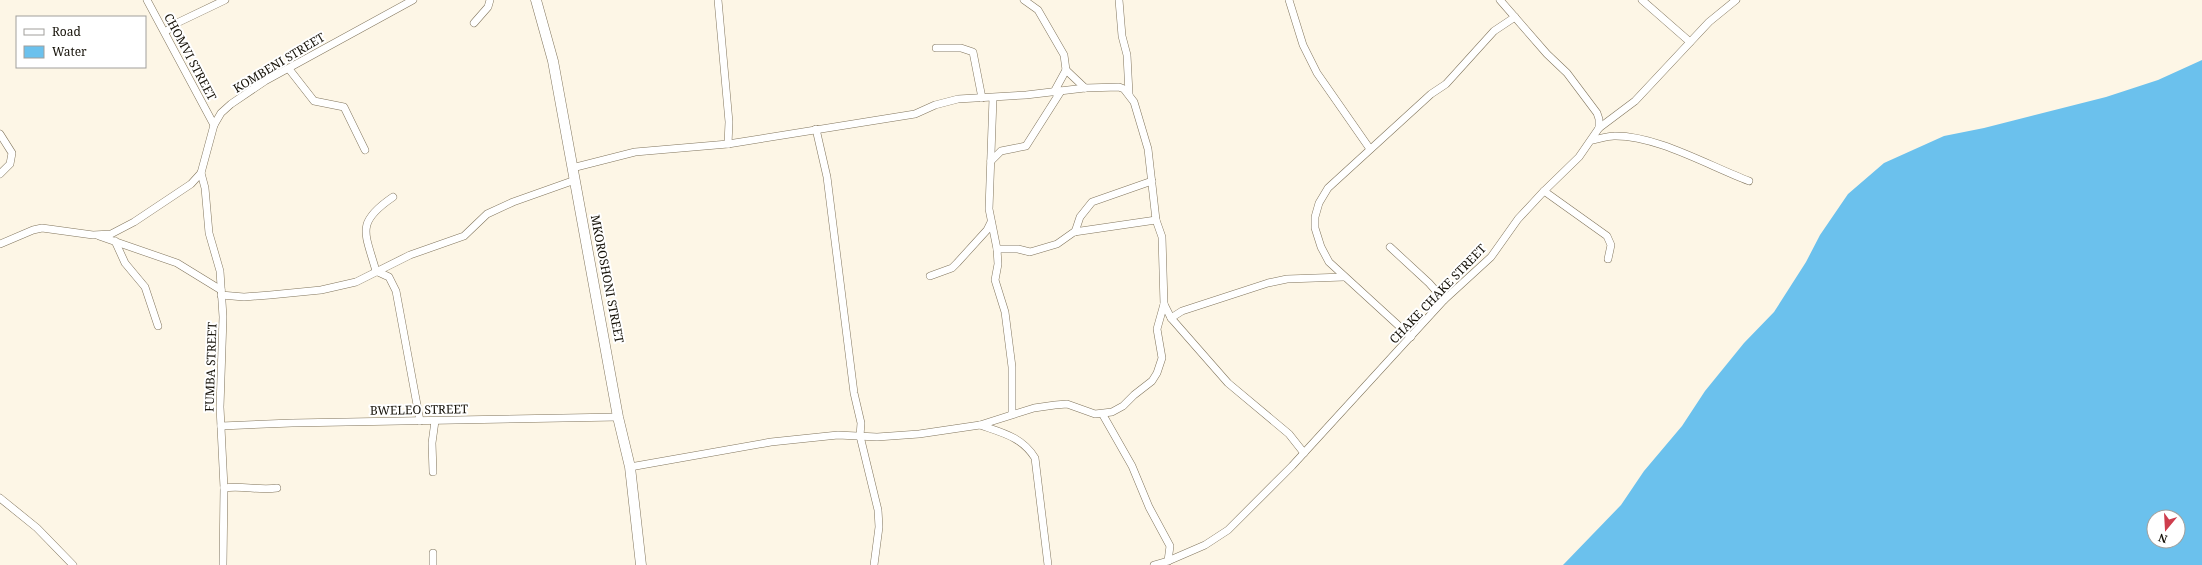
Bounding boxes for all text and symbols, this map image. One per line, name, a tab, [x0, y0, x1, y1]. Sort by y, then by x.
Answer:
street label: CHOMVI STREET	[160, 10, 221, 104]
legend	[16, 16, 146, 68]
text: Road	[52, 23, 82, 40]
street label: KOMBENI STREET	[230, 28, 328, 97]
text: Water	[52, 43, 87, 60]
street label: MKOROSHONI STREET	[587, 213, 628, 345]
street label: CHAKE CHAKE STREET	[1385, 240, 1490, 347]
street label: FUMBA STREET	[200, 321, 221, 412]
street label: BWELEO STREET	[370, 400, 469, 419]
north arrow	[2146, 509, 2186, 549]
text: N	[2156, 530, 2169, 547]

